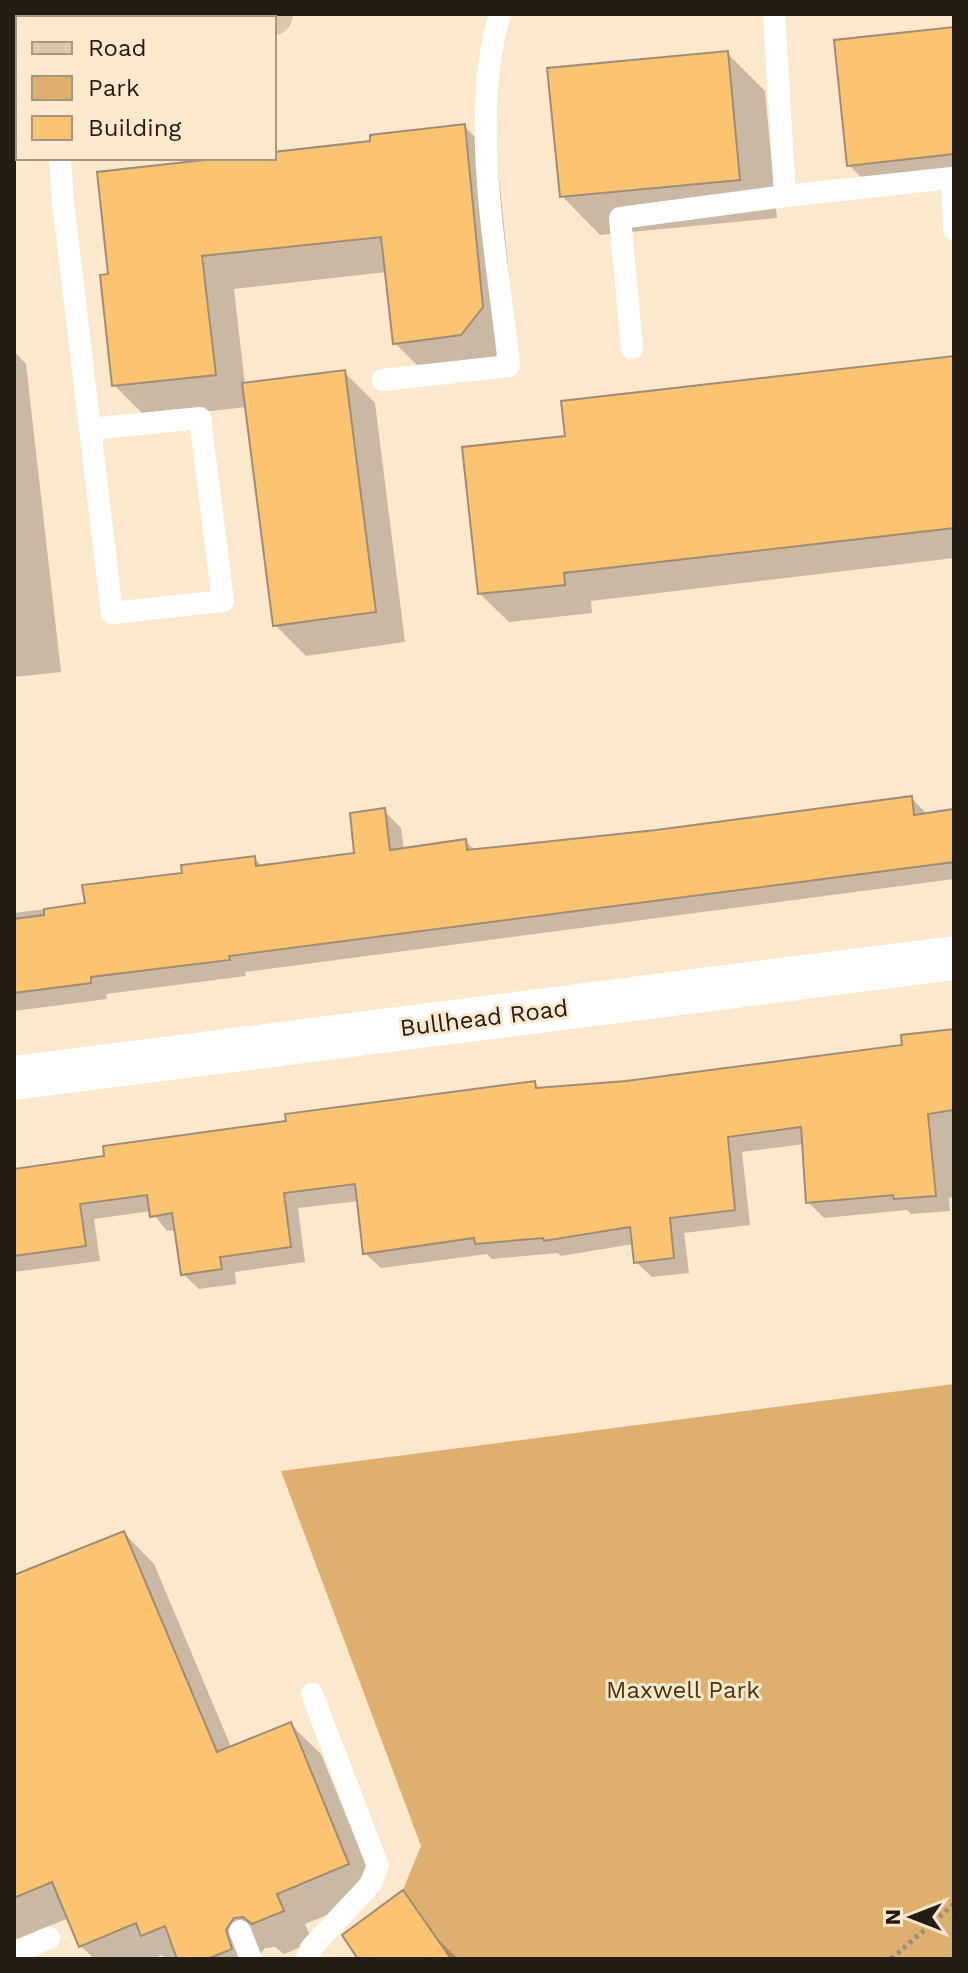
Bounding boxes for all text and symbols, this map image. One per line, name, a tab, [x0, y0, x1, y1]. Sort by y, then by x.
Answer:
legend	[16, 16, 276, 160]
text: Road	[88, 34, 147, 62]
text: Park	[88, 74, 140, 102]
text: Building	[88, 114, 181, 142]
street label: Bullhead Road	[398, 994, 570, 1042]
park label: Maxwell Park	[606, 1676, 760, 1704]
north arrow	[872, 1877, 952, 1957]
text: N	[880, 1909, 905, 1925]

